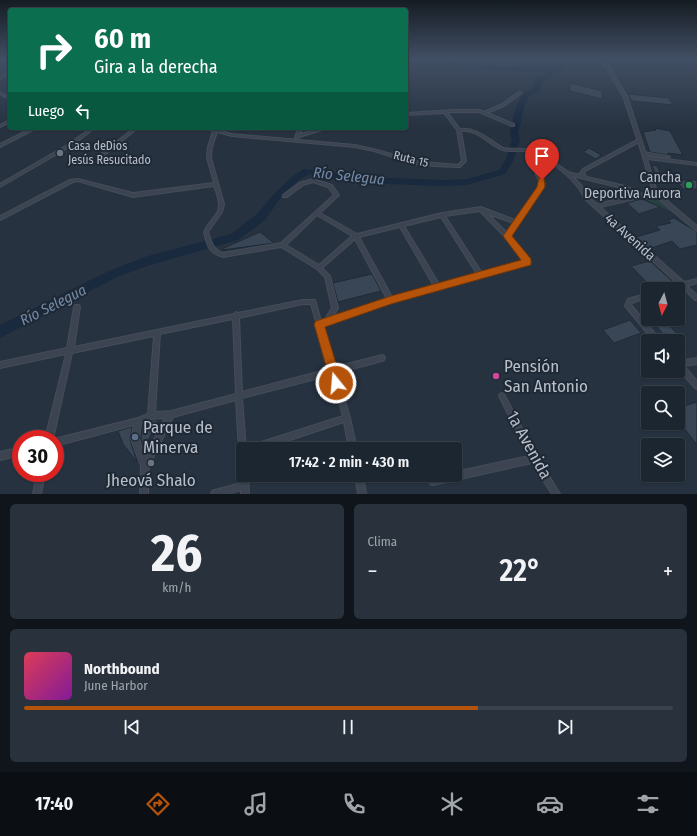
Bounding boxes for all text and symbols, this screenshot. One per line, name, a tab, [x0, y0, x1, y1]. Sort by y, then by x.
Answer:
text: 60 m	[94, 22, 151, 55]
icon: right	[28, 24, 80, 76]
text: Gira a la derecha	[94, 56, 218, 78]
icon: left	[72, 100, 94, 122]
text: Luego	[28, 102, 64, 120]
place label: Casa deDios Jesús Resucitado	[68, 139, 151, 167]
pin	[525, 139, 559, 180]
icon: arrive	[531, 145, 553, 167]
marker: Casa deDios Jesús Resucitado	[55, 148, 65, 158]
street label: Ruta 15	[392, 148, 430, 170]
water label: Río Selegua	[312, 163, 386, 189]
place label: Cancha Deportiva Aurora	[584, 169, 681, 202]
marker: Cancha Deportiva Aurora	[684, 180, 694, 190]
street label: 4a Avenida	[601, 210, 659, 264]
water label: Río Selegua	[17, 281, 89, 329]
north arrow	[641, 282, 685, 326]
map controls	[641, 282, 685, 482]
button: sound	[641, 334, 685, 378]
place label: Pensión San Antonio	[504, 356, 588, 397]
position arrow	[315, 362, 357, 404]
marker: Pensión San Antonio	[491, 371, 501, 381]
button: search	[641, 386, 685, 430]
street label: 1a Avenida	[502, 407, 556, 483]
place label: Parque de Minerva	[143, 417, 213, 458]
speed limit sign: 30	[12, 430, 64, 482]
marker: Parque de Minerva	[130, 432, 140, 442]
button: layers	[641, 438, 685, 482]
text: 17:42 · 2 min · 430 m	[289, 453, 409, 471]
marker: Jheová Shalo	[146, 458, 156, 468]
place label: Jheová Shalo	[106, 470, 196, 491]
text: 26	[151, 522, 202, 585]
text: Clima	[368, 534, 397, 549]
text: 22°	[499, 553, 541, 589]
text: −	[368, 558, 377, 585]
text: +	[663, 558, 673, 585]
text: km/h	[162, 580, 191, 595]
text: Northbound	[84, 660, 160, 678]
text: June Harbor	[84, 678, 148, 693]
icon: previous	[121, 716, 143, 738]
icon: pause	[337, 716, 359, 738]
icon: next	[554, 716, 576, 738]
icon: directions	[144, 790, 172, 818]
icon: music	[242, 790, 270, 818]
icon: phone	[340, 790, 368, 818]
icon: climate	[438, 790, 466, 818]
icon: car	[536, 790, 564, 818]
icon: filters	[634, 790, 662, 818]
text: 17:40	[35, 793, 73, 815]

